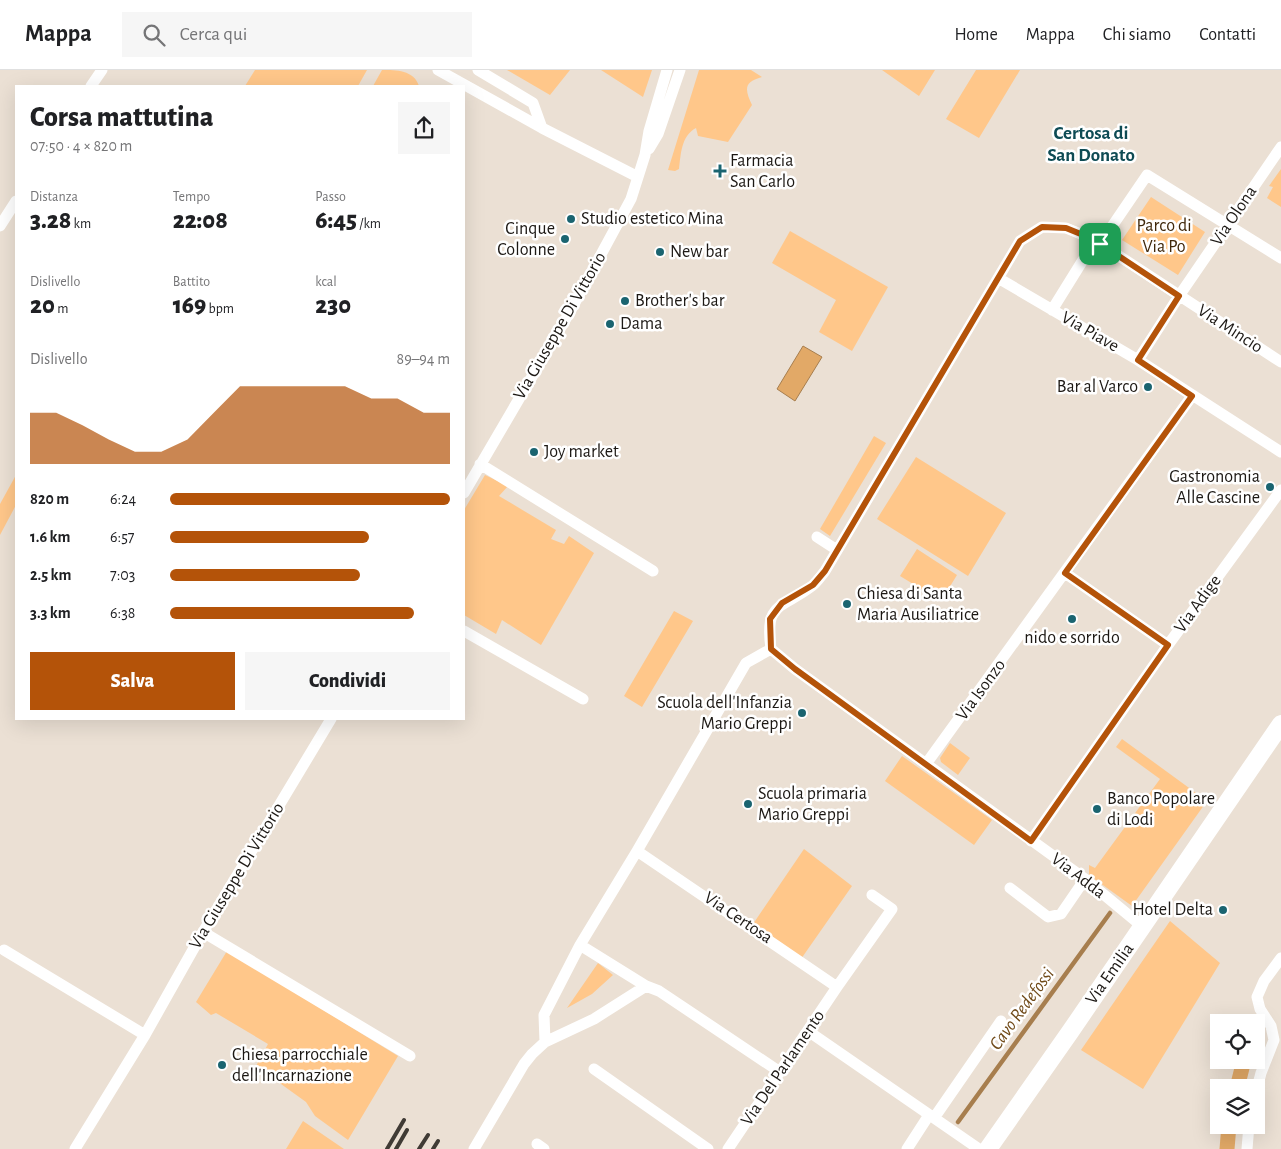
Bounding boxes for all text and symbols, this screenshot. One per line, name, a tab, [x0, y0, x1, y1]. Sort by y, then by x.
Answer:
search box	[122, 12, 472, 57]
icon: search	[140, 21, 168, 49]
text: Mappa	[25, 22, 92, 46]
text: Cerca qui	[180, 25, 247, 44]
text: Home	[954, 26, 998, 44]
text: Mappa	[1026, 26, 1075, 44]
text: Chi siamo	[1103, 26, 1171, 44]
text: Contatti	[1199, 26, 1256, 44]
button: share	[398, 102, 450, 154]
text: Corsa mattutina	[30, 104, 213, 132]
district label: Certosa di San Donato	[1047, 124, 1135, 165]
text: 07:50 · 4 × 820 m	[30, 138, 132, 154]
place label: Farmacia San Carlo	[730, 152, 795, 191]
marker: Farmacia San Carlo	[714, 165, 726, 177]
street label: Via Olona	[1208, 183, 1260, 249]
text: Distanza	[30, 190, 78, 204]
text: Tempo	[173, 190, 210, 204]
text: Passo	[315, 190, 346, 204]
text: 3.28	[30, 208, 71, 233]
text: 22:08	[173, 208, 228, 233]
text: 6:45	[315, 208, 357, 233]
place label: Studio estetico Mina	[581, 210, 724, 228]
marker: Studio estetico Mina	[565, 213, 577, 225]
text: km	[71, 217, 91, 231]
text: /km	[357, 217, 381, 231]
park label: Parco di Via Po	[1136, 217, 1192, 256]
place label: Cinque Colonne	[497, 220, 555, 259]
pin	[1079, 223, 1121, 265]
icon: arrive	[1086, 230, 1114, 258]
marker: Cinque Colonne	[559, 233, 571, 245]
place label: New bar	[670, 243, 729, 261]
marker: New bar	[654, 246, 666, 258]
street label: Via Giuseppe Di Vittorio	[510, 249, 610, 403]
text: Dislivello	[30, 275, 80, 289]
text: Battito	[173, 275, 210, 289]
text: kcal	[315, 275, 337, 289]
place label: Brother's bar	[635, 292, 725, 310]
text: 20	[30, 293, 55, 318]
text: 169	[173, 293, 206, 318]
text: 230	[315, 293, 351, 318]
marker: Brother's bar	[619, 295, 631, 307]
street label: Via Mincio	[1194, 301, 1266, 357]
text: m	[55, 302, 68, 316]
text: bpm	[206, 302, 234, 316]
street label: Via Piave	[1058, 308, 1122, 356]
place label: Dama	[620, 315, 662, 333]
marker: Dama	[604, 318, 616, 330]
text: Dislivello	[30, 351, 88, 367]
text: 89–94 m	[397, 351, 450, 367]
place label: Bar al Varco	[1057, 378, 1138, 396]
marker: Bar al Varco	[1142, 381, 1154, 393]
place label: Joy market	[544, 443, 619, 461]
marker: Joy market	[528, 446, 540, 458]
place label: Gastronomia Alle Cascine	[1169, 468, 1260, 507]
marker: Gastronomia Alle Cascine	[1264, 481, 1276, 493]
text: 820 m	[30, 491, 69, 507]
text: 6:24	[110, 491, 136, 507]
text: 1.6 km	[30, 529, 70, 545]
text: 6:57	[110, 529, 135, 545]
text: 2.5 km	[30, 567, 71, 583]
text: 7:03	[110, 567, 135, 583]
street label: Via Adige	[1171, 572, 1225, 636]
place label: Chiesa di Santa Maria Ausiliatrice	[857, 585, 979, 624]
marker: Chiesa di Santa Maria Ausiliatrice	[841, 598, 853, 610]
text: 3.3 km	[30, 605, 71, 621]
text: 6:38	[110, 605, 135, 621]
marker: nido e sorrido	[1066, 613, 1078, 625]
place label: nido e sorrido	[1024, 629, 1120, 647]
button: Salva	[30, 652, 235, 710]
button: Condividi	[245, 652, 450, 710]
street label: Via Isonzo	[953, 656, 1009, 724]
place label: Scuola dell'Infanzia Mario Greppi	[657, 694, 792, 733]
marker: Scuola dell'Infanzia Mario Greppi	[796, 707, 808, 719]
place label: Scuola primaria Mario Greppi	[758, 785, 867, 824]
place label: Banco Popolare di Lodi	[1107, 790, 1215, 829]
marker: Scuola primaria Mario Greppi	[742, 798, 754, 810]
street label: Via Giuseppe Di Vittorio	[186, 800, 288, 952]
marker: Banco Popolare di Lodi	[1091, 803, 1103, 815]
street label: Via Adda	[1047, 850, 1109, 902]
street label: Via Certosa	[701, 889, 775, 947]
place label: Hotel Delta	[1133, 901, 1213, 919]
marker: Hotel Delta	[1217, 904, 1229, 916]
street label: Via Emilia	[1083, 940, 1137, 1008]
water label: Cavo Redefossi	[986, 964, 1058, 1054]
street label: Via Del Parlamento	[738, 1007, 828, 1129]
map controls	[1210, 1014, 1265, 1134]
button: locate	[1210, 1014, 1265, 1069]
place label: Chiesa parrocchiale dell'Incarnazione	[232, 1046, 368, 1085]
marker: Chiesa parrocchiale dell'Incarnazione	[216, 1059, 228, 1071]
button: layers	[1210, 1079, 1265, 1134]

